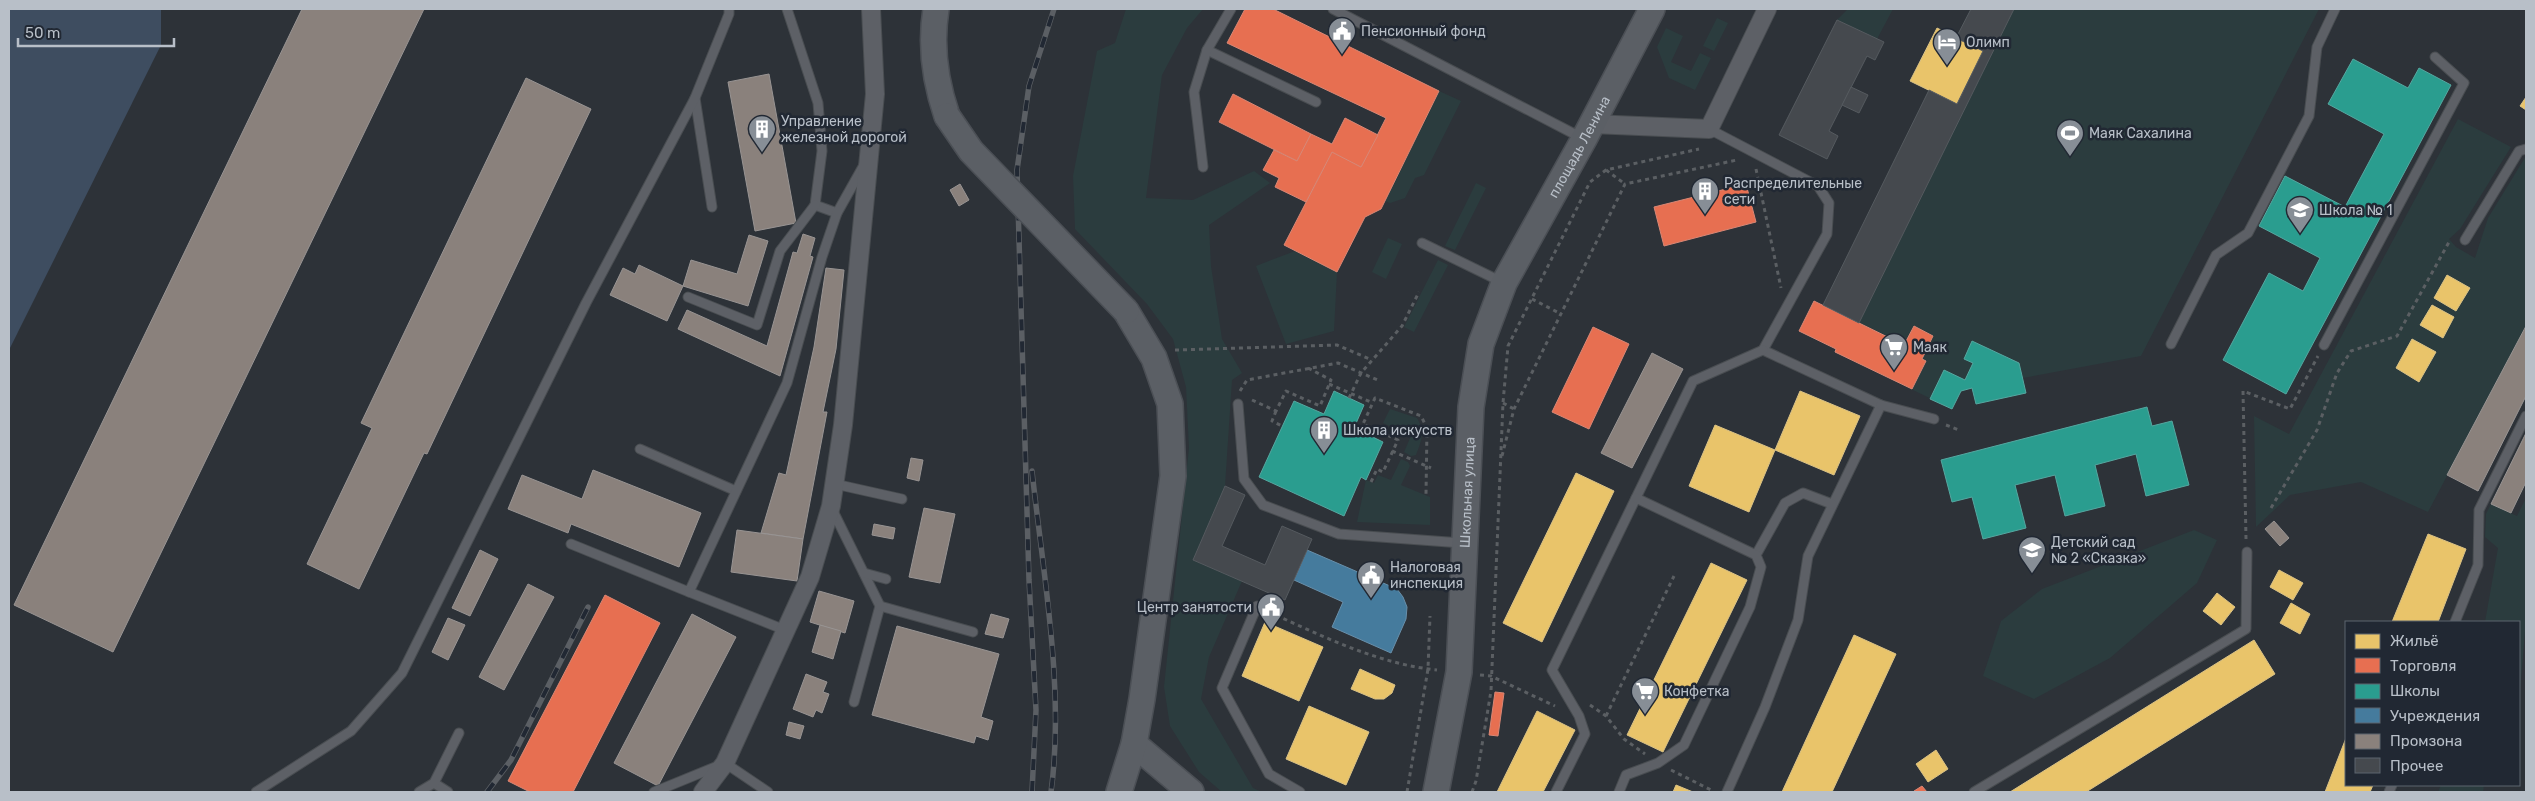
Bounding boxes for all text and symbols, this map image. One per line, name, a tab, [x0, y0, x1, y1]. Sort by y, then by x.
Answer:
scale bar	[18, 15, 174, 47]
public building icon: Пенсионный фонд	[1327, 16, 1357, 55]
place label: Пенсионный фонд	[1361, 23, 1486, 40]
text: 50 m	[25, 24, 60, 42]
hotel icon: Олимп	[1932, 27, 1962, 66]
place label: Олимп	[1966, 34, 2010, 51]
street label: площадь Ленина	[1545, 93, 1614, 201]
place label: Управление железной дорогой	[781, 113, 907, 146]
building icon: Управление железной дорогой	[747, 114, 777, 153]
sports icon: Маяк Сахалина	[2055, 118, 2085, 157]
place label: Маяк Сахалина	[2089, 125, 2192, 142]
place label: Распределительные сети	[1724, 175, 1862, 208]
building icon: Распределительные сети	[1690, 176, 1720, 215]
school or university icon: Школа № 1	[2285, 195, 2315, 234]
place label: Школа № 1	[2319, 202, 2392, 219]
supermarket icon: Маяк	[1879, 332, 1909, 371]
place label: Маяк	[1913, 339, 1947, 356]
building icon: Школа искусств	[1309, 415, 1339, 454]
place label: Школа искусств	[1343, 422, 1453, 439]
street label: Школьная улица	[1457, 436, 1479, 548]
place label: Детский сад № 2 «Сказка»	[2051, 534, 2146, 567]
school or university icon: Детский сад № 2 «Сказка»	[2017, 535, 2047, 574]
place label: Налоговая инспекция	[1390, 559, 1463, 592]
public building icon: Налоговая инспекция	[1356, 560, 1386, 599]
public building icon: Центр занятости	[1256, 592, 1286, 631]
place label: Центр занятости	[1137, 599, 1252, 616]
legend	[2345, 621, 2520, 786]
text: Жильё	[2390, 632, 2439, 650]
text: Торговля	[2390, 657, 2456, 675]
supermarket icon: Конфетка	[1630, 676, 1660, 715]
text: Школы	[2390, 682, 2440, 700]
place label: Конфетка	[1664, 683, 1729, 700]
text: Учреждения	[2390, 707, 2480, 725]
text: Промзона	[2390, 732, 2462, 750]
text: Прочее	[2390, 757, 2443, 775]

